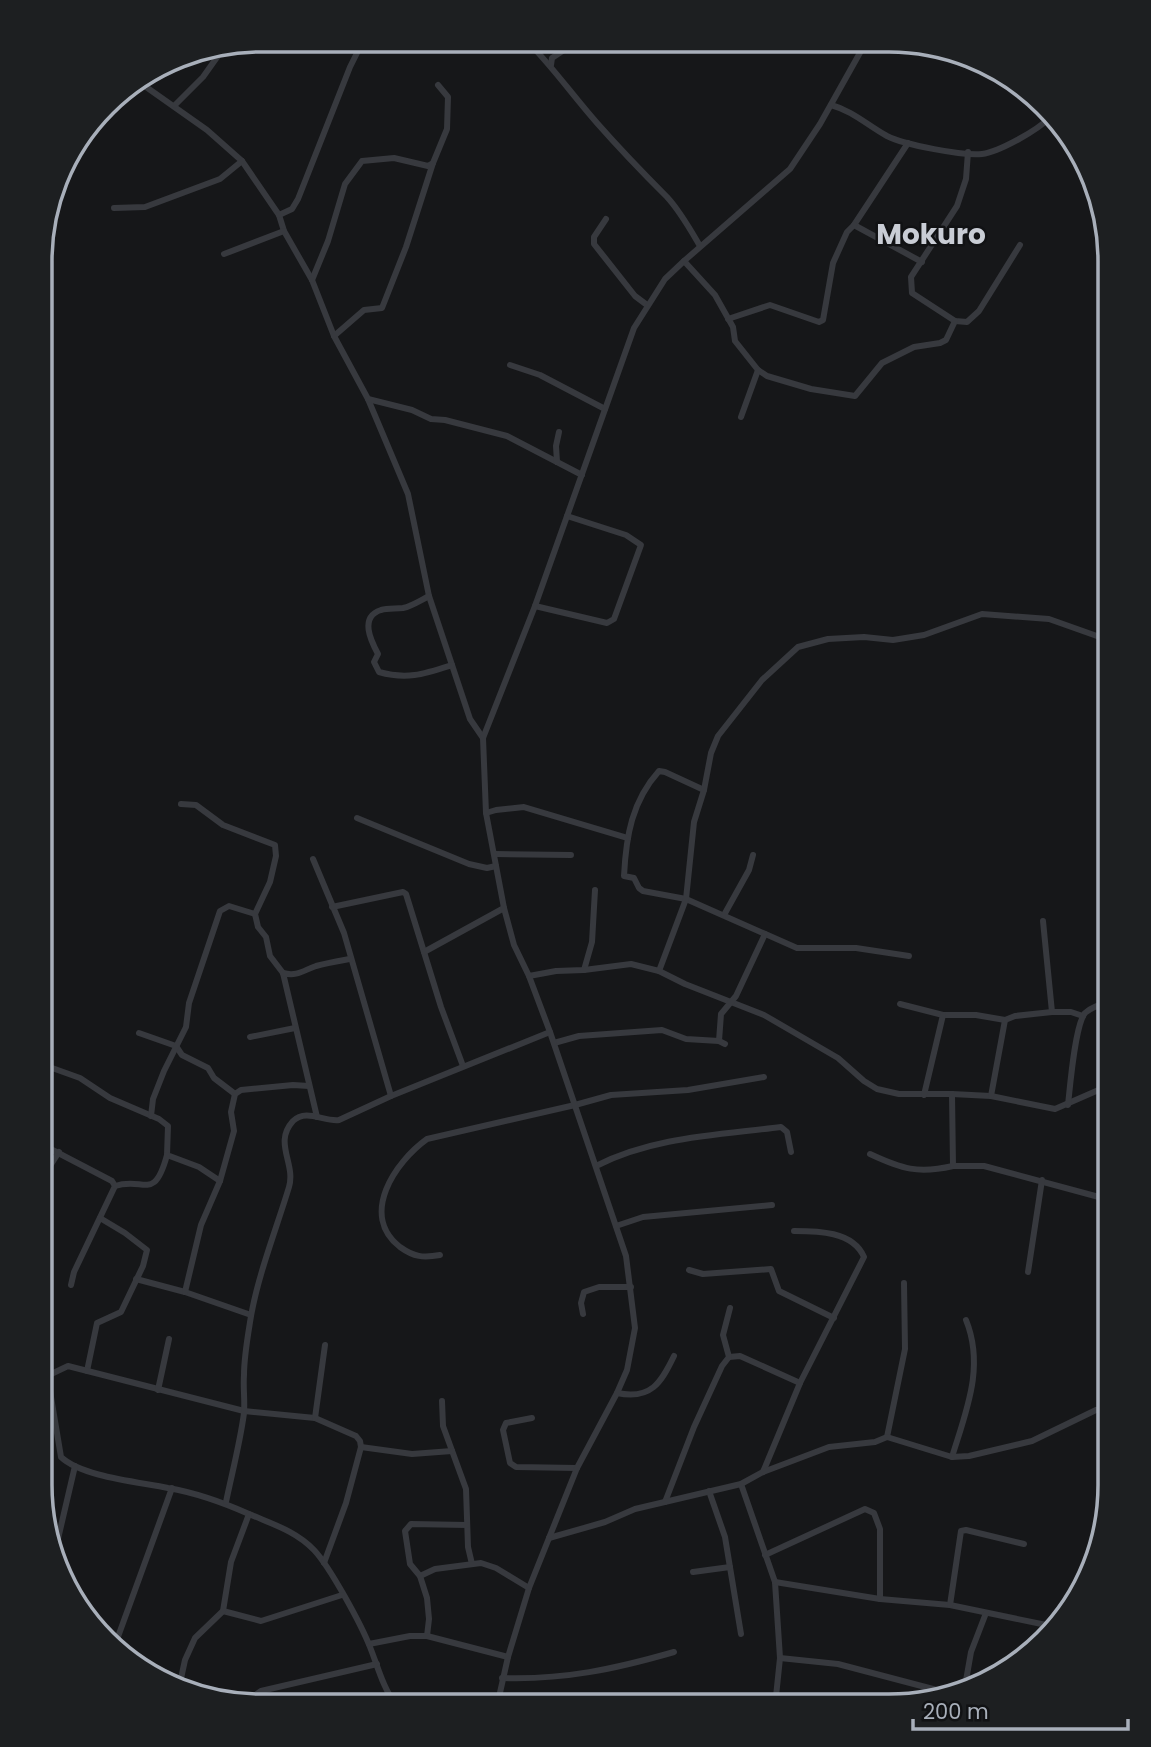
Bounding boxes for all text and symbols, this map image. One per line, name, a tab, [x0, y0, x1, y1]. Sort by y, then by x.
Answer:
district label: Mokuro	[876, 215, 986, 254]
scale bar	[913, 1688, 1128, 1732]
text: 200 m	[923, 1697, 989, 1726]

